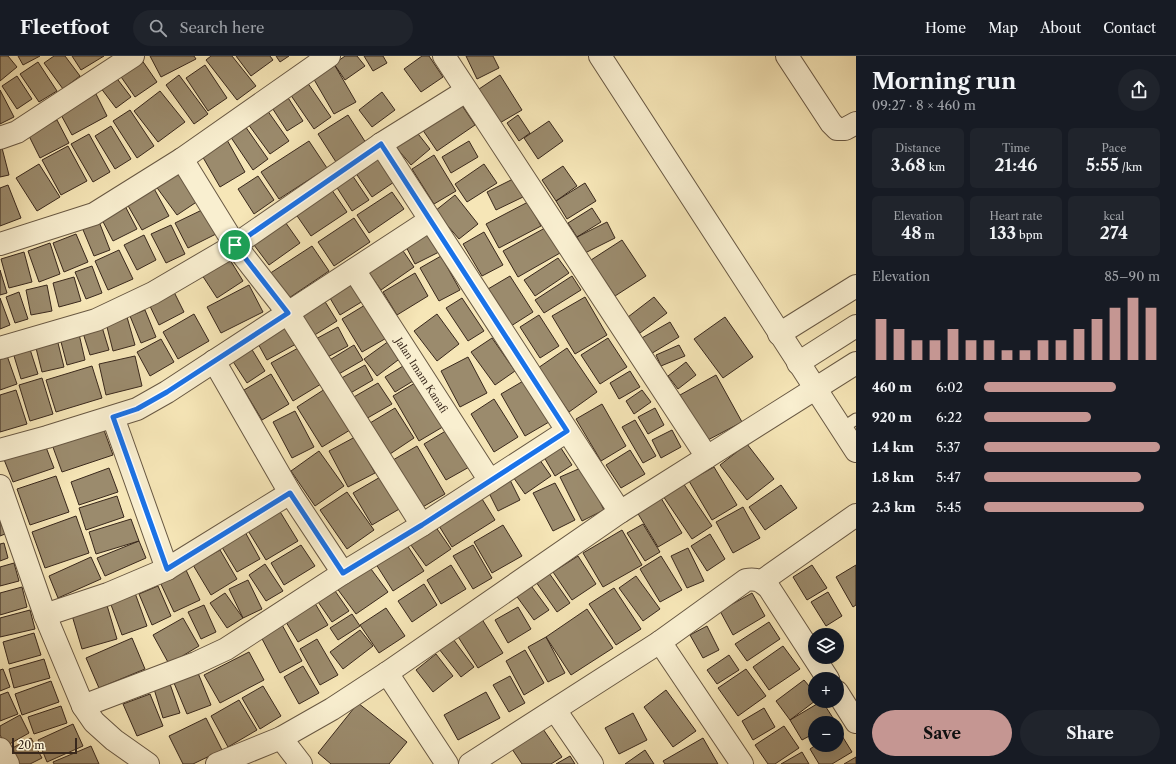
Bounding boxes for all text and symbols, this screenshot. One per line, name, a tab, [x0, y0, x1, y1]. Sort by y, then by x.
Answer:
search box	[133, 10, 413, 46]
text: Fleetfoot	[20, 16, 109, 39]
icon: search	[147, 17, 169, 39]
text: Search here	[179, 18, 264, 37]
text: Home	[925, 19, 966, 37]
text: Map	[988, 19, 1018, 37]
text: About	[1040, 19, 1081, 37]
text: Contact	[1103, 19, 1156, 37]
text: Morning run	[872, 68, 1016, 95]
button: share	[1118, 69, 1160, 111]
text: 09:27 · 8 × 460 m	[872, 97, 976, 113]
text: Distance	[895, 141, 941, 155]
text: Time	[1002, 141, 1030, 155]
text: Pace	[1102, 141, 1126, 155]
text: 3.68	[891, 155, 926, 175]
text: 21:46	[995, 155, 1037, 175]
text: 5:55	[1086, 155, 1119, 175]
text: km	[926, 160, 945, 174]
text: /km	[1119, 160, 1142, 174]
text: Elevation	[893, 209, 943, 223]
text: Heart rate	[989, 209, 1043, 223]
text: kcal	[1104, 209, 1124, 223]
text: 48	[901, 223, 922, 243]
text: 133	[989, 223, 1016, 243]
text: 274	[1100, 223, 1128, 243]
pin	[218, 228, 252, 262]
text: m	[922, 228, 935, 242]
text: bpm	[1016, 228, 1043, 242]
icon: arrive	[224, 234, 246, 256]
text: Elevation	[872, 268, 930, 284]
text: 85–90 m	[1104, 268, 1160, 284]
street label: Jalan Imam Kanafi	[391, 334, 450, 415]
text: 460 m	[872, 379, 912, 395]
text: 6:02	[936, 379, 963, 395]
text: 920 m	[872, 409, 912, 425]
text: 6:22	[936, 409, 962, 425]
text: 1.4 km	[872, 439, 914, 455]
text: 5:37	[936, 439, 960, 455]
text: 1.8 km	[872, 469, 914, 485]
text: 5:47	[936, 469, 961, 485]
text: 2.3 km	[872, 499, 915, 515]
text: 5:45	[936, 499, 961, 515]
map controls	[808, 628, 844, 752]
button: layers	[808, 628, 844, 664]
button: +	[808, 672, 844, 708]
button: Save	[872, 710, 1012, 756]
button: Share	[1020, 710, 1160, 756]
button: −	[808, 716, 844, 752]
scale bar	[12, 736, 77, 755]
text: 20 m	[18, 738, 44, 752]

